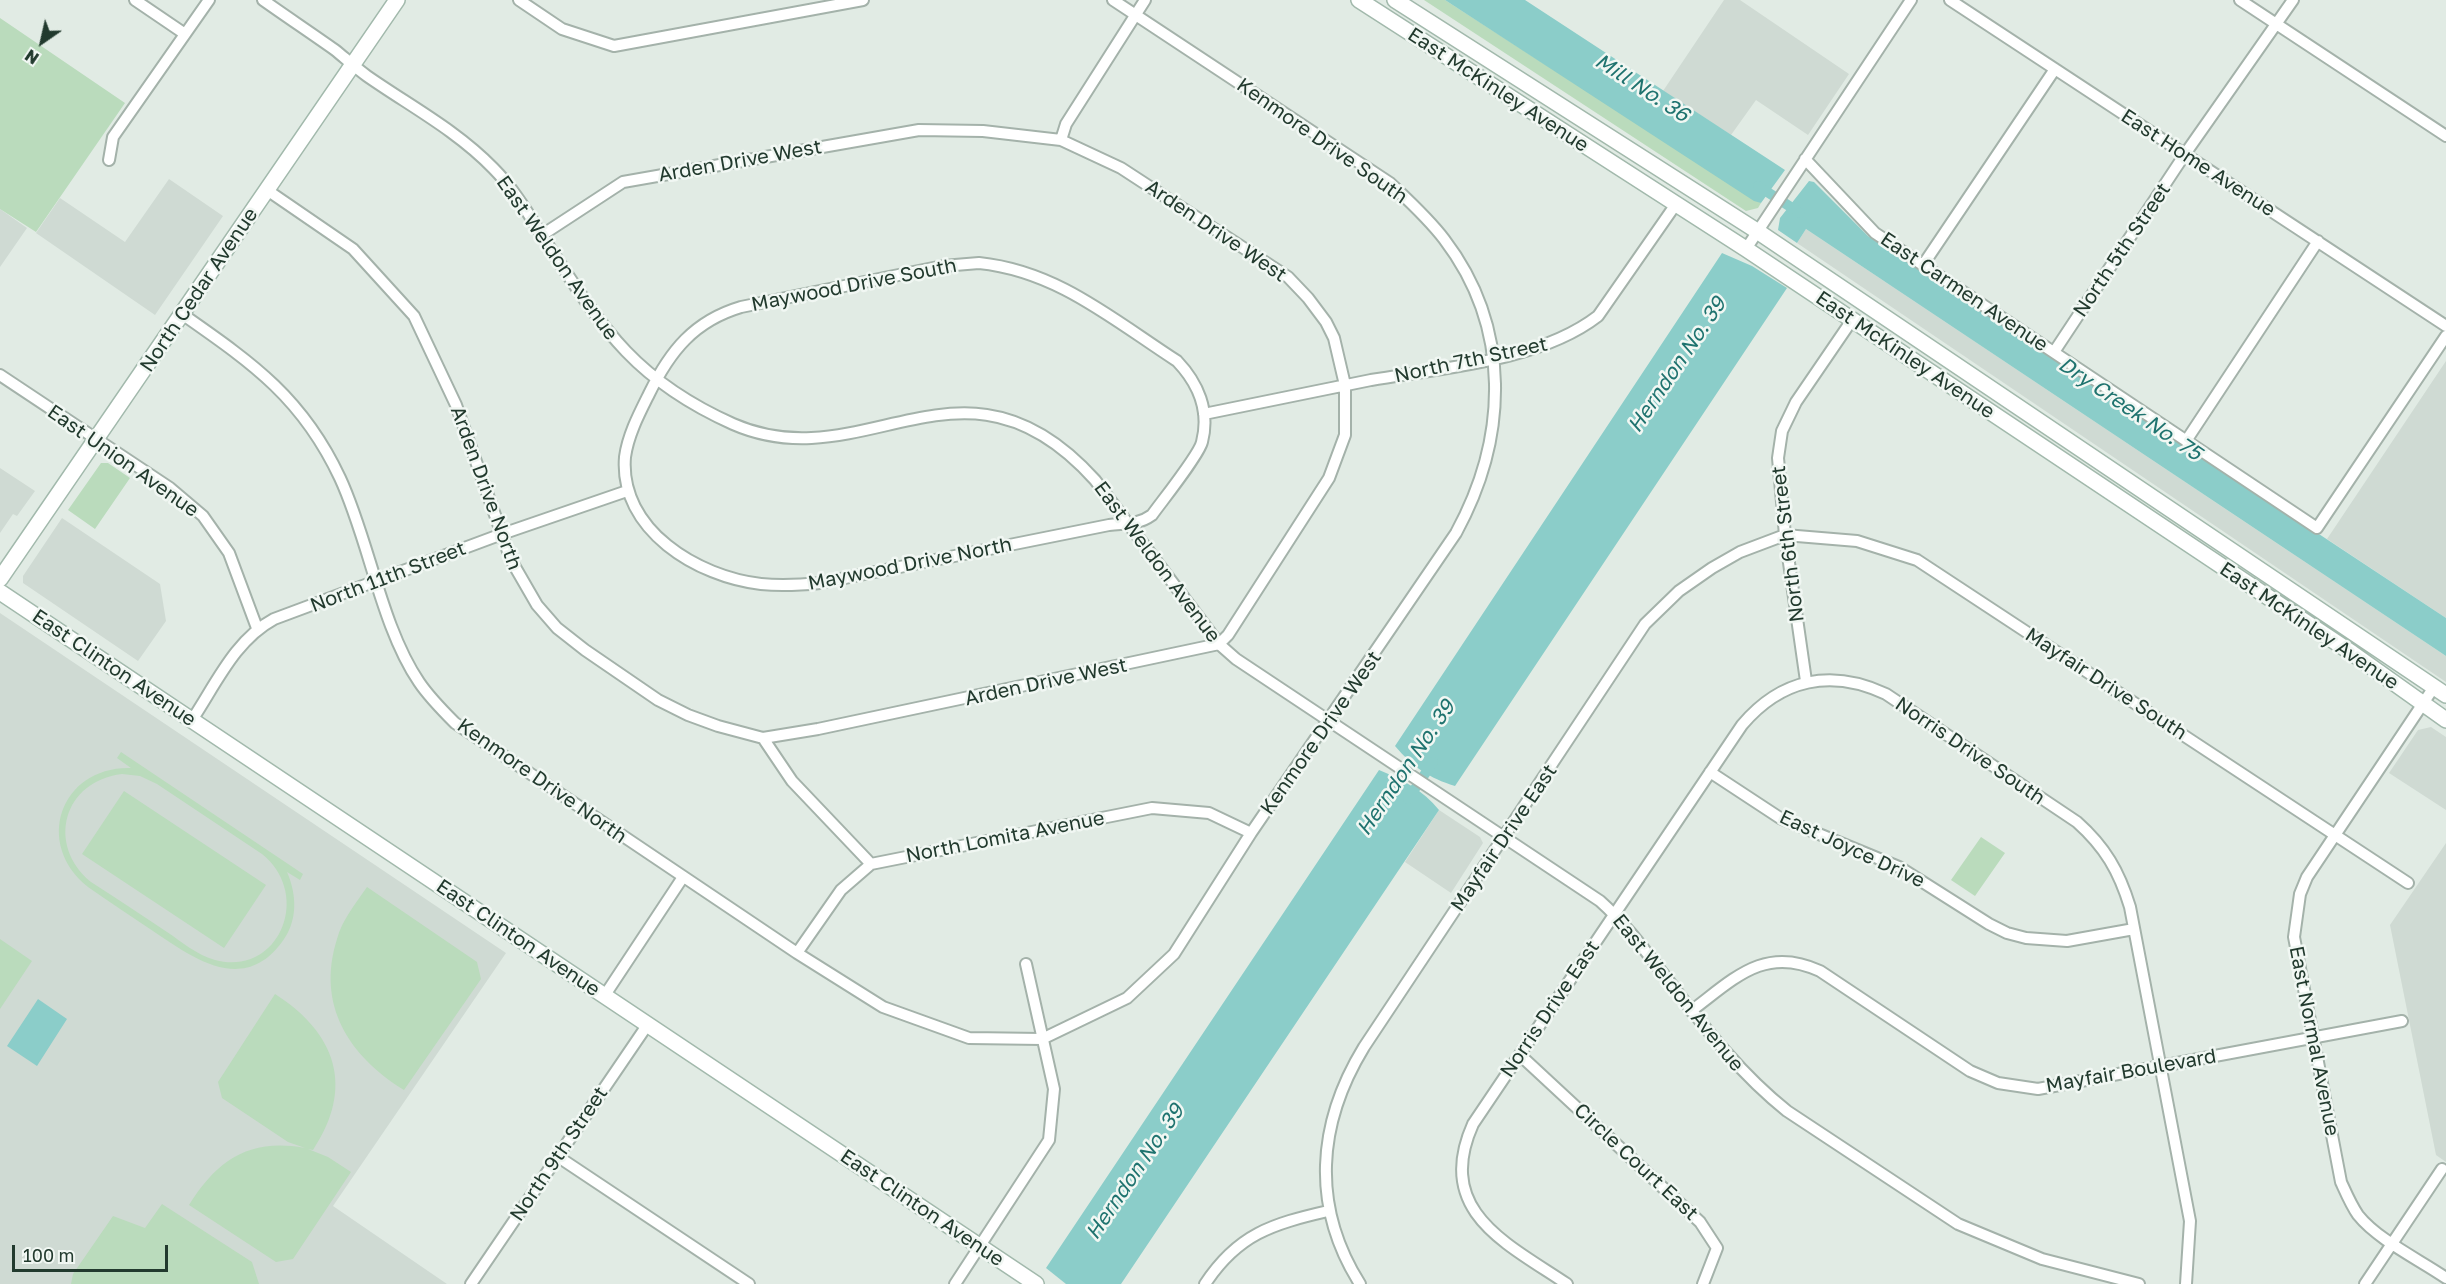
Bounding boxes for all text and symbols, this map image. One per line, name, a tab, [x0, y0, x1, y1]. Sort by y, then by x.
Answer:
north arrow	[12, 12, 72, 72]
street label: East McKinley Avenue	[1403, 23, 1593, 157]
text: N	[21, 45, 43, 69]
water label: Mill No. 36	[1590, 48, 1694, 128]
street label: Kenmore Drive South	[1232, 73, 1412, 209]
street label: East Home Avenue	[2116, 104, 2280, 222]
street label: Arden Drive West	[656, 135, 824, 187]
street label: East Weldon Avenue	[491, 171, 623, 345]
street label: Arden Drive West	[1141, 175, 1291, 287]
street label: North 5th Street	[2068, 178, 2176, 322]
street label: North Cedar Avenue	[135, 203, 263, 377]
street label: East Carmen Avenue	[1876, 227, 2052, 357]
street label: Maywood Drive South	[749, 253, 959, 317]
street label: East McKinley Avenue	[1811, 286, 1999, 424]
water label: Herndon No. 39	[1622, 293, 1732, 437]
street label: North 7th Street	[1392, 332, 1550, 388]
water label: Dry Creek No. 75	[2054, 352, 2206, 466]
street label: East Union Avenue	[43, 400, 203, 522]
street label: Arden Drive North	[445, 403, 527, 573]
street label: North 6th Street	[1767, 464, 1809, 624]
street label: East Weldon Avenue	[1089, 477, 1225, 647]
street label: Maywood Drive North	[806, 532, 1014, 596]
street label: North 11th Street	[307, 536, 469, 618]
street label: East McKinley Avenue	[2215, 557, 2403, 695]
street label: East Clinton Avenue	[28, 604, 200, 732]
street label: Mayfair Drive South	[2021, 623, 2191, 745]
street label: Kenmore Drive West	[1255, 647, 1387, 819]
street label: Arden Drive West	[963, 653, 1129, 711]
street label: Norris Drive South	[1891, 692, 2049, 810]
water label: Herndon No. 39	[1351, 696, 1461, 840]
street label: Kenmore Drive North	[453, 713, 631, 849]
street label: Mayfair Drive East	[1446, 760, 1562, 916]
street label: East Joyce Drive	[1776, 805, 1928, 893]
street label: North Lomita Avenue	[904, 806, 1106, 868]
street label: East Clinton Avenue	[432, 874, 604, 1002]
street label: East Weldon Avenue	[1607, 910, 1749, 1076]
street label: Norris Drive East	[1495, 936, 1605, 1082]
street label: East Normal Avenue	[2284, 944, 2344, 1138]
street label: Mayfair Boulevard	[2044, 1044, 2218, 1098]
street label: North 9th Street	[505, 1082, 613, 1226]
street label: Circle Court East	[1569, 1098, 1703, 1226]
water label: Herndon No. 39	[1080, 1100, 1190, 1244]
street label: East Clinton Avenue	[836, 1144, 1008, 1272]
scale bar	[15, 1233, 171, 1271]
text: 100 m	[23, 1244, 74, 1266]

